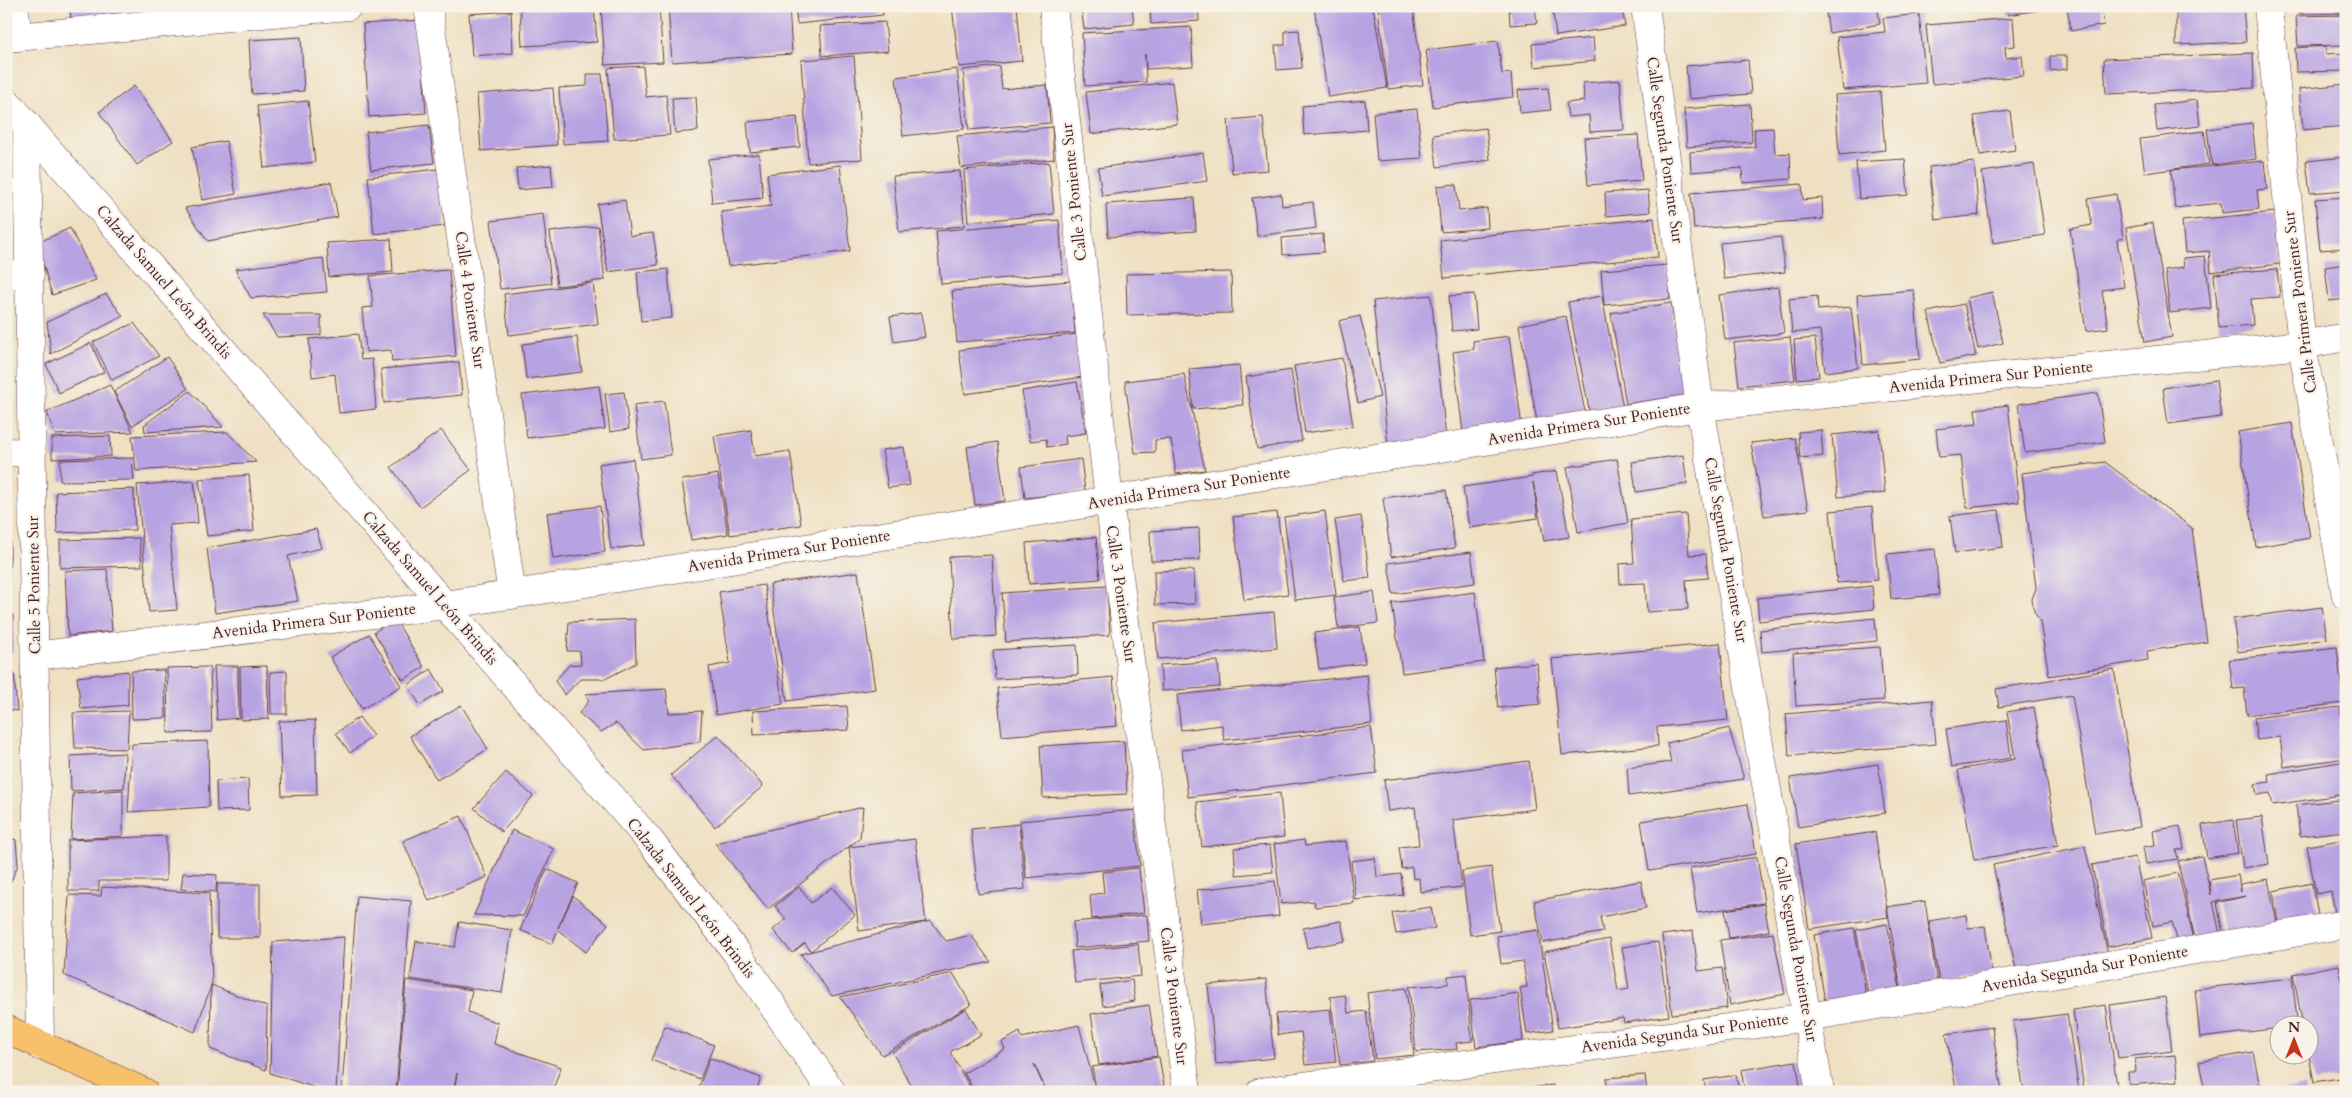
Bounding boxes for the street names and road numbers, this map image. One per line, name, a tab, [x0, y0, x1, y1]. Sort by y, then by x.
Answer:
street label: Calle Segunda Poniente Sur	[1641, 55, 1689, 245]
street label: Calle 3 Poniente Sur	[1056, 122, 1092, 262]
street label: Calzada Samuel León Brindis	[91, 200, 237, 364]
street label: Calle Primera Poniente Sur	[2278, 209, 2322, 395]
street label: Calle 4 Poniente Sur	[449, 230, 491, 370]
street label: Avenida Primera Sur Poniente	[1888, 355, 2094, 399]
street label: Avenida Primera Sur Poniente	[1486, 397, 1692, 451]
street label: Calle Segunda Poniente Sur	[1699, 456, 1753, 645]
street label: Avenida Primera Sur Poniente	[1086, 461, 1292, 515]
street label: Calzada Samuel León Brindis	[357, 506, 503, 670]
street label: Calle 5 Poniente Sur	[22, 515, 46, 655]
street label: Avenida Primera Sur Poniente	[686, 524, 892, 578]
street label: Calle 3 Poniente Sur	[1100, 524, 1142, 664]
street label: Avenida Primera Sur Poniente	[211, 598, 417, 644]
street label: Calzada Samuel León Brindis	[622, 813, 760, 983]
street label: Calle Segunda Poniente Sur	[1769, 855, 1823, 1044]
street label: Calle 3 Poniente Sur	[1155, 926, 1193, 1066]
street label: Avenida Segunda Sur Poniente	[1980, 940, 2190, 998]
street label: Avenida Segunda Sur Poniente	[1580, 1008, 1790, 1058]

